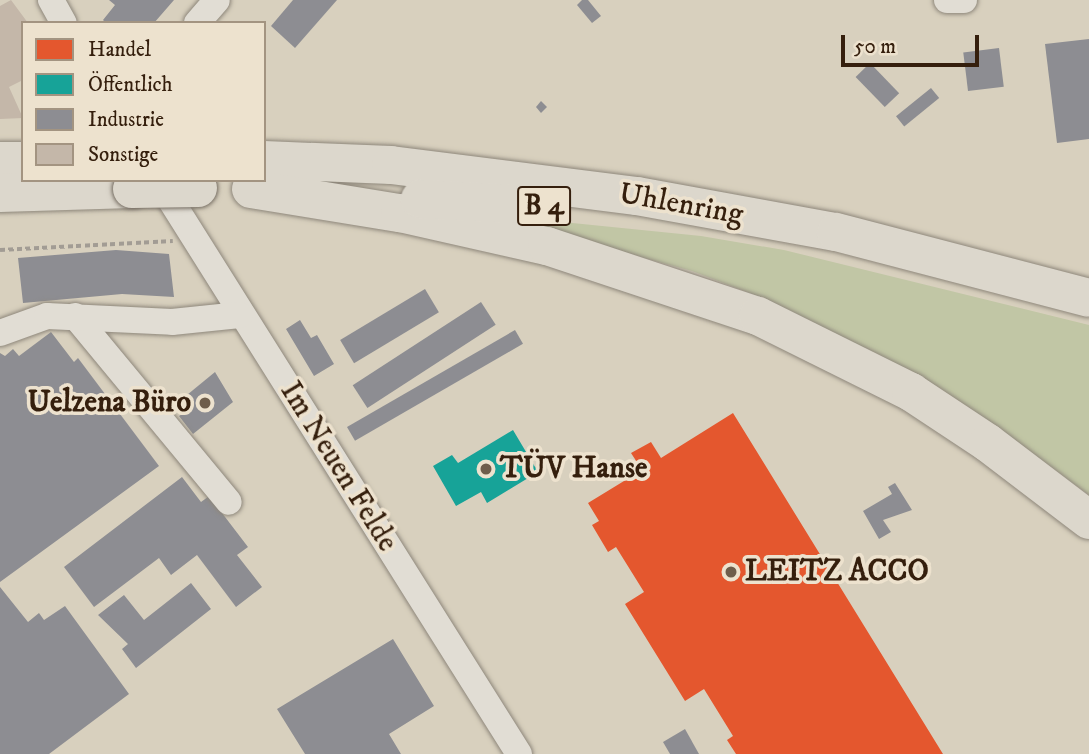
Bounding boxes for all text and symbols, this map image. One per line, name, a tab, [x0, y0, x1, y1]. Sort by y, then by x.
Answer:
legend	[21, 21, 266, 182]
scale bar	[844, 21, 982, 65]
text: 50 m	[854, 34, 896, 60]
text: Handel	[88, 37, 151, 63]
text: Öffentlich	[88, 72, 173, 98]
text: Industrie	[88, 107, 164, 133]
text: Sonstige	[88, 142, 158, 168]
street label: Uhlenring	[616, 176, 746, 234]
road number: B 4	[516, 182, 572, 230]
street label: Im Neuen Felde	[272, 375, 404, 559]
place label: Uelzena Büro	[28, 385, 191, 421]
marker: Uelzena Büro	[197, 395, 213, 411]
place label: TÜV Hanse	[500, 451, 647, 487]
marker: TÜV Hanse	[478, 461, 494, 477]
place label: LEITZ ACCO	[745, 554, 929, 590]
marker: LEITZ ACCO	[723, 564, 739, 580]

